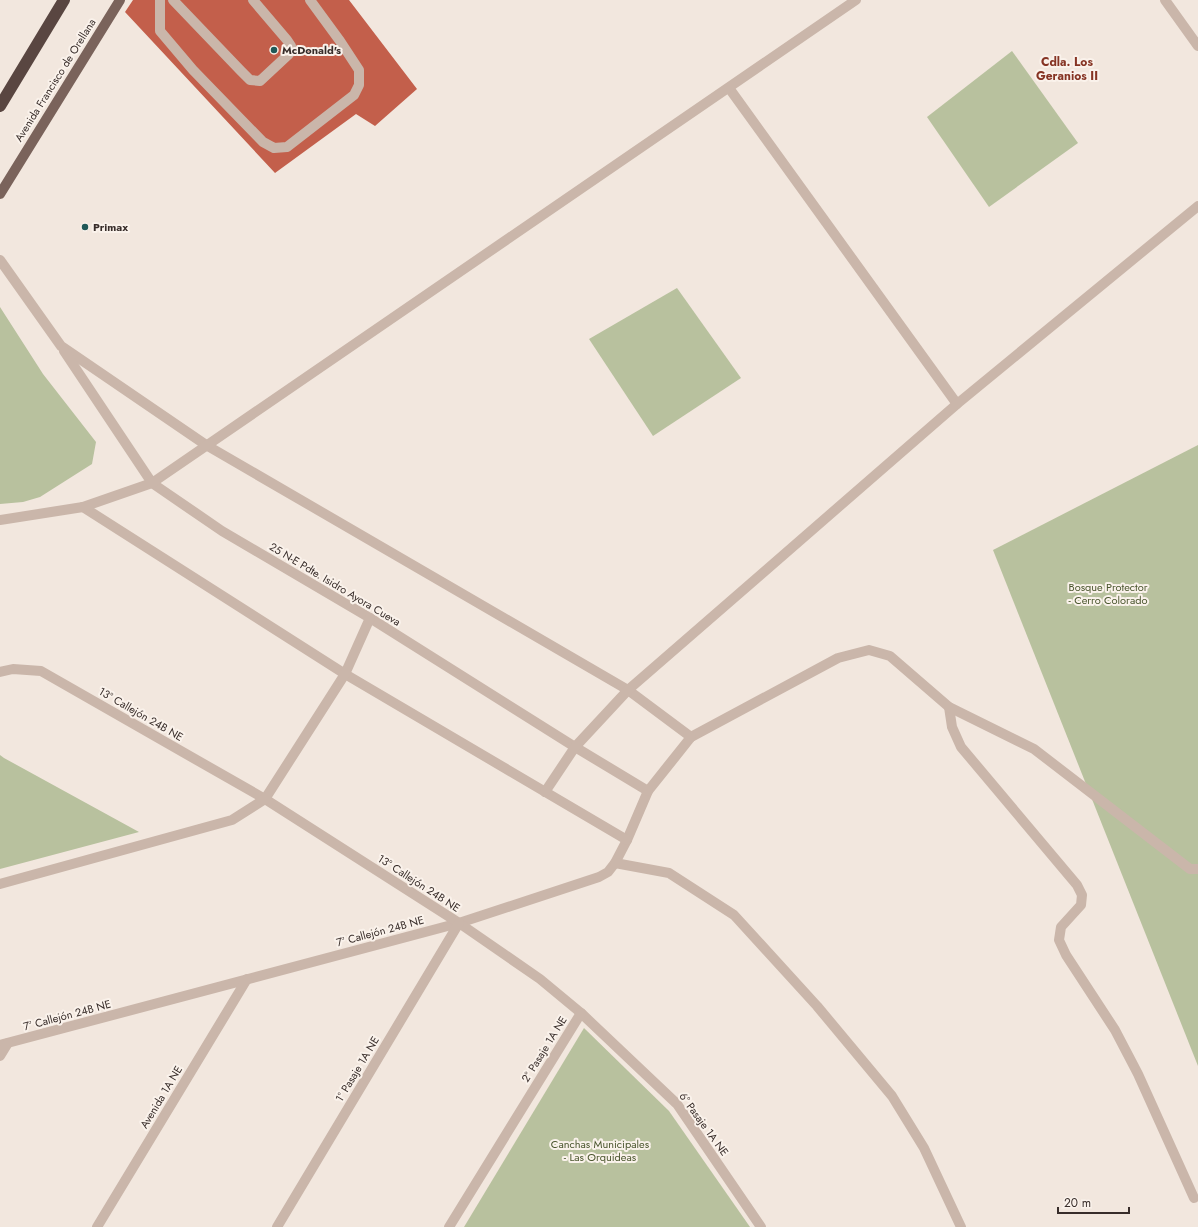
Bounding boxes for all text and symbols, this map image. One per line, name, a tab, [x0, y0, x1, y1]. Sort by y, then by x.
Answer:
street label: Avenida Francisco de Orellana	[10, 15, 100, 145]
place label: McDonald's	[282, 42, 341, 58]
marker: McDonald's	[269, 45, 279, 55]
district label: Cdla. Los Geranios II	[1036, 53, 1098, 85]
place label: Primax	[93, 219, 128, 235]
marker: Primax	[80, 222, 90, 232]
street label: 25 N-E Pdte. Isidro Ayora Cueva	[266, 538, 404, 630]
park label: Bosque Protector - Cerro Colorado	[1069, 579, 1148, 608]
street label: 13° Callejón 24B NE	[96, 683, 186, 745]
street label: 13° Callejón 24B NE	[375, 850, 463, 916]
street label: 7° Callejón 24B NE	[334, 912, 426, 950]
street label: 7° Callejón 24B NE	[21, 996, 113, 1034]
street label: 2° Pasaje 1A NE	[517, 1013, 571, 1085]
street label: 1° Pasaje 1A NE	[331, 1033, 383, 1105]
street label: Avenida 1A NE	[136, 1063, 186, 1131]
street label: 6° Pasaje 1A NE	[675, 1089, 733, 1159]
park label: Canchas Municipales - Las Orquideas	[551, 1136, 650, 1165]
scale bar	[1058, 1189, 1129, 1215]
text: 20 m	[1064, 1194, 1091, 1212]

